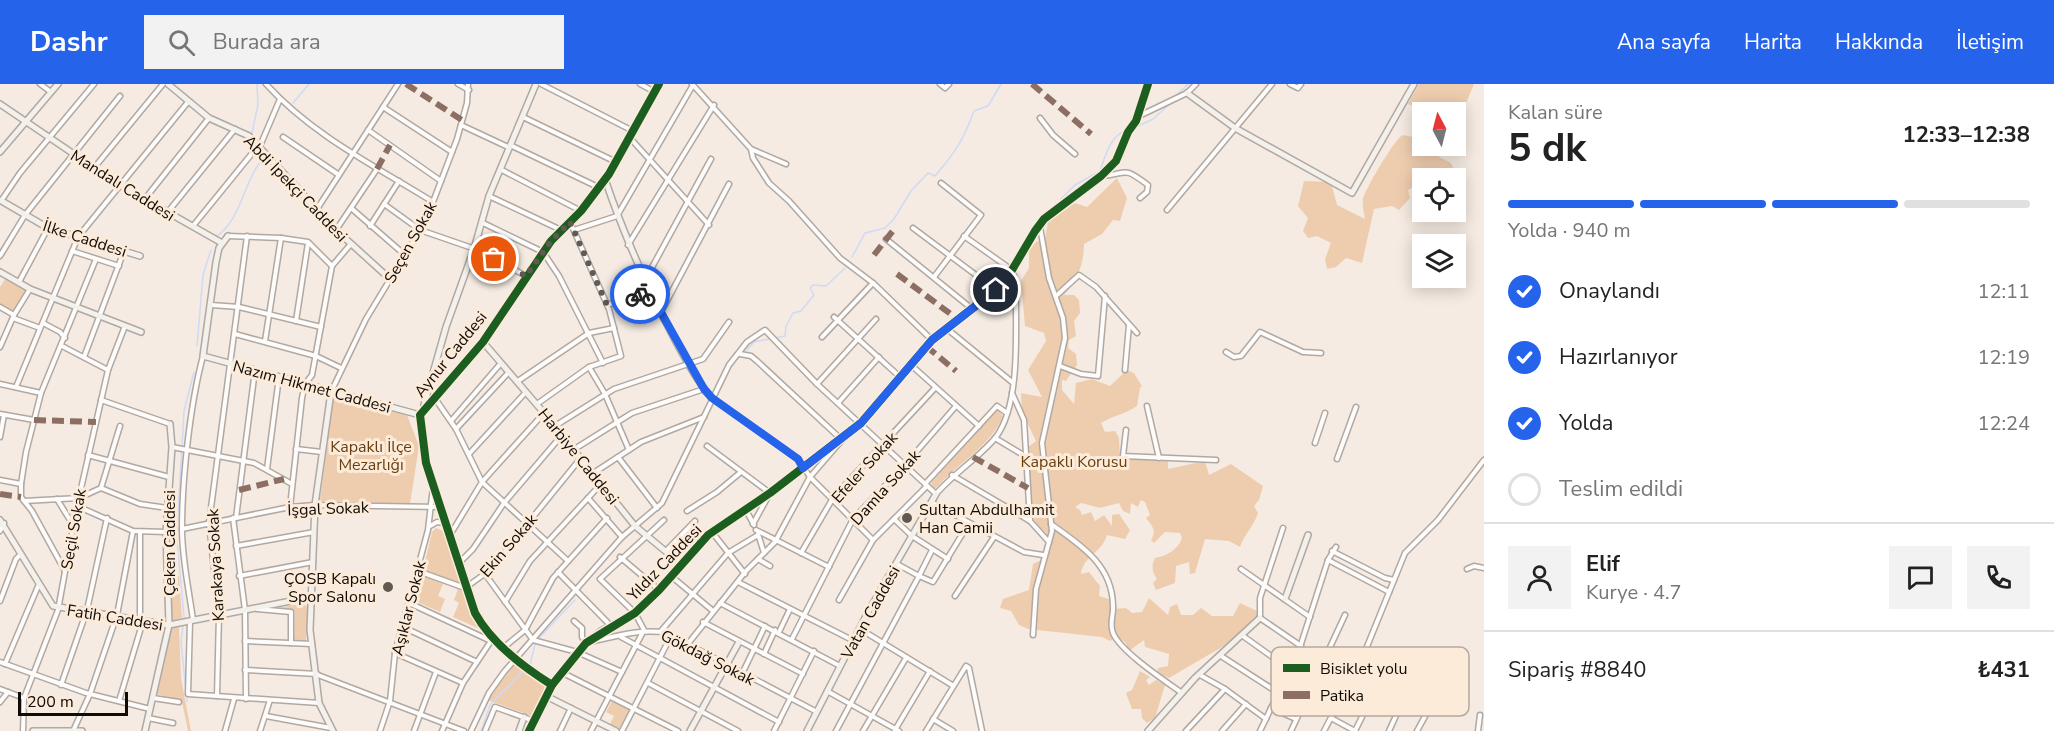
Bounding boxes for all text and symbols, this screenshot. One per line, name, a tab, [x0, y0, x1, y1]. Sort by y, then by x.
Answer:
search box	[144, 15, 564, 69]
text: Dashr	[30, 23, 108, 61]
icon: search	[165, 26, 198, 59]
text: Burada ara	[213, 27, 321, 57]
text: Ana sayfa	[1617, 28, 1711, 56]
text: Harita	[1744, 28, 1802, 56]
text: Hakkında	[1835, 28, 1923, 56]
text: İletişim	[1956, 28, 2024, 56]
text: Kalan süre	[1508, 99, 1603, 126]
north arrow	[1412, 102, 1466, 156]
map controls	[1412, 102, 1466, 288]
text: 12:33–12:38	[1902, 120, 2030, 150]
text: 5 dk	[1508, 122, 1586, 175]
street label: Abdi İpekçi Caddesi	[238, 130, 352, 247]
street label: Mandalı Caddesi	[66, 145, 179, 227]
button: locate	[1412, 168, 1466, 222]
street label: Seçen Sokak	[379, 197, 443, 287]
street label: İlke Caddesi	[40, 215, 129, 263]
text: Yolda · 940 m	[1508, 217, 1631, 244]
pin	[468, 233, 519, 284]
button: layers	[1412, 234, 1466, 288]
icon: bag	[477, 242, 510, 275]
courier	[610, 264, 670, 324]
pin	[970, 264, 1021, 315]
icon: home	[979, 273, 1012, 306]
icon: check	[1508, 275, 1541, 308]
text: Onaylandı	[1559, 276, 1660, 306]
icon: bike	[624, 278, 657, 311]
text: 12:11	[1977, 278, 2030, 305]
street label: Aynur Caddesi	[409, 307, 492, 402]
icon: check	[1508, 341, 1541, 374]
text: Hazırlanıyor	[1559, 342, 1678, 372]
text: 12:19	[1977, 344, 2030, 371]
street label: Nazım Hikmet Caddesi	[230, 355, 393, 419]
street label: Harbiye Caddesi	[533, 404, 624, 509]
icon: check	[1508, 407, 1541, 440]
text: Yolda	[1559, 408, 1614, 438]
text: 12:24	[1977, 410, 2030, 437]
street label: Efeler Sokak	[827, 426, 903, 508]
park label: Kapaklı İlçe Mezarlığı	[330, 436, 412, 476]
street label: Damla Sokak	[846, 444, 926, 530]
park label: Kapaklı Korusu	[1021, 451, 1127, 473]
text: Teslim edildi	[1559, 474, 1683, 504]
street label: Seçil Sokak	[56, 486, 92, 571]
street label: Çeken Caddesi	[159, 490, 181, 596]
street label: İşgal Sokak	[287, 497, 370, 521]
place label: Sultan Abdulhamit Han Camii	[919, 499, 1055, 539]
street label: Karakaya Sokak	[202, 507, 230, 622]
street label: Ekin Sokak	[475, 508, 543, 582]
marker: Sultan Abdulhamit Han Camii	[900, 511, 914, 525]
street label: Yıldız Caddesi	[622, 520, 707, 607]
button: person	[1508, 546, 1571, 609]
button: chat	[1889, 546, 1952, 609]
button: phone	[1967, 546, 2030, 609]
text: Elif	[1586, 549, 1620, 579]
street label: Aşıklar Sokak	[387, 557, 432, 658]
street label: Vatan Caddesi	[836, 562, 906, 664]
place label: ÇOSB Kapalı Spor Salonu	[284, 568, 376, 608]
text: Kurye · 4.7	[1586, 579, 1681, 606]
marker: ÇOSB Kapalı Spor Salonu	[381, 580, 395, 594]
street label: Fatih Caddesi	[65, 600, 164, 636]
street label: Gökdağ Sokak	[657, 625, 759, 691]
legend	[1271, 647, 1469, 716]
text: Sipariş #8840	[1508, 655, 1646, 685]
text: ₺431	[1977, 655, 2030, 685]
text: Bisiklet yolu	[1320, 658, 1408, 680]
text: Patika	[1320, 685, 1364, 707]
scale bar	[18, 689, 128, 716]
text: 200 m	[27, 691, 74, 713]

